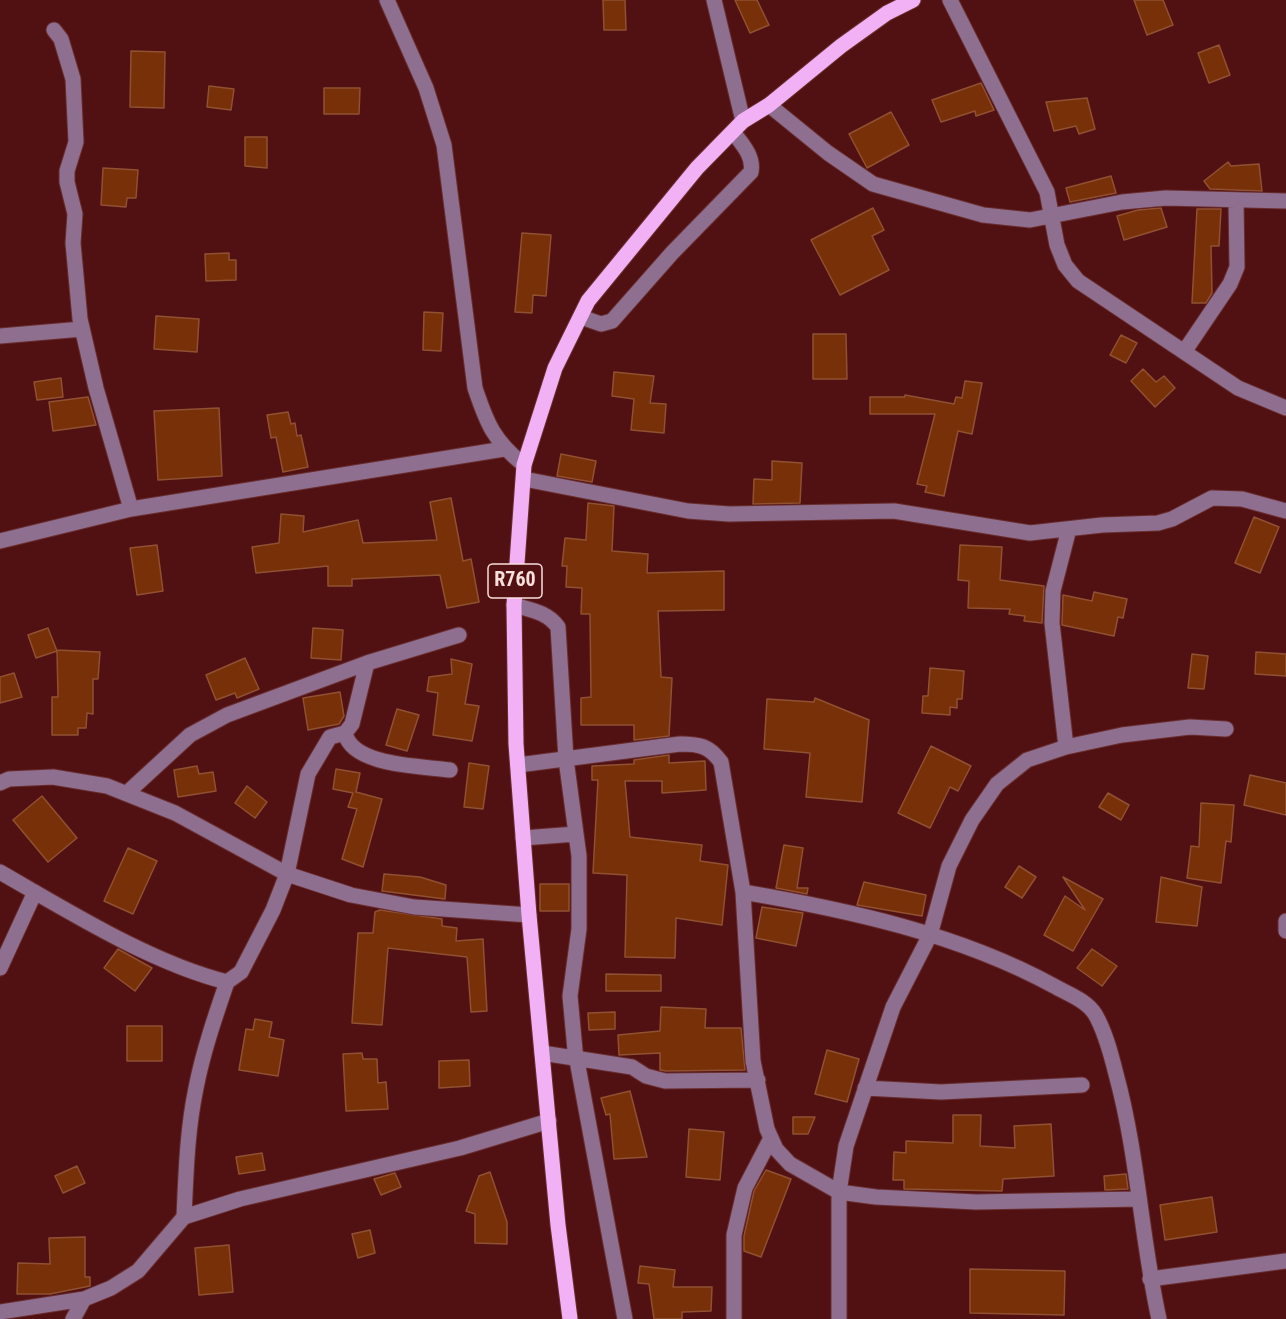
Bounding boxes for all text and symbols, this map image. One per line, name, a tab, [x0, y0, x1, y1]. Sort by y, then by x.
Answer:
road number: R760	[488, 564, 542, 598]

